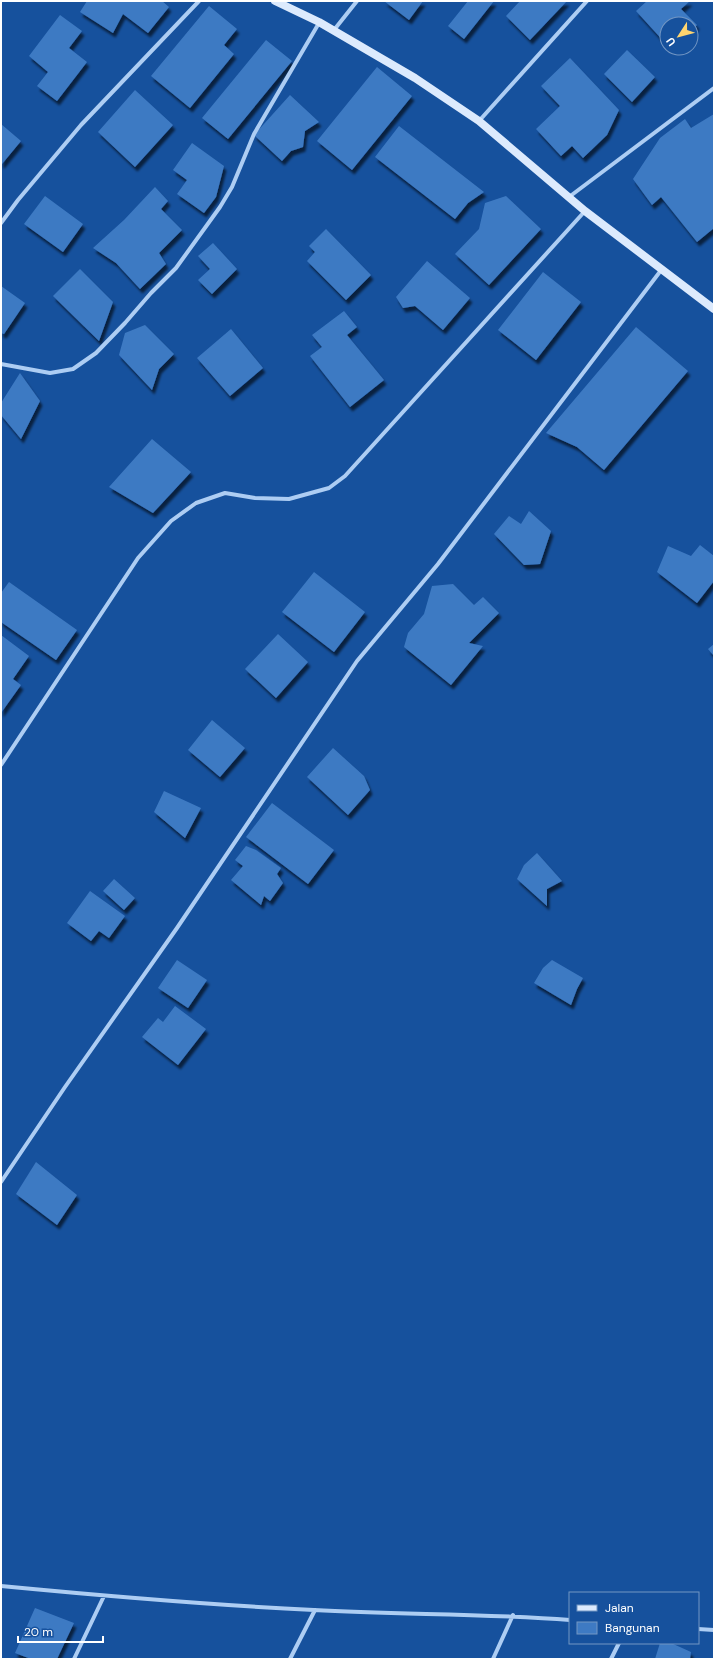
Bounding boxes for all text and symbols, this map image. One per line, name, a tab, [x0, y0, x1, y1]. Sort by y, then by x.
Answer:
north arrow	[659, 16, 699, 56]
text: U	[663, 35, 679, 49]
legend	[569, 1592, 699, 1644]
text: Jalan	[605, 1600, 634, 1616]
scale bar	[18, 1618, 103, 1644]
text: Bangunan	[605, 1620, 660, 1636]
text: 20 m	[24, 1624, 53, 1640]

